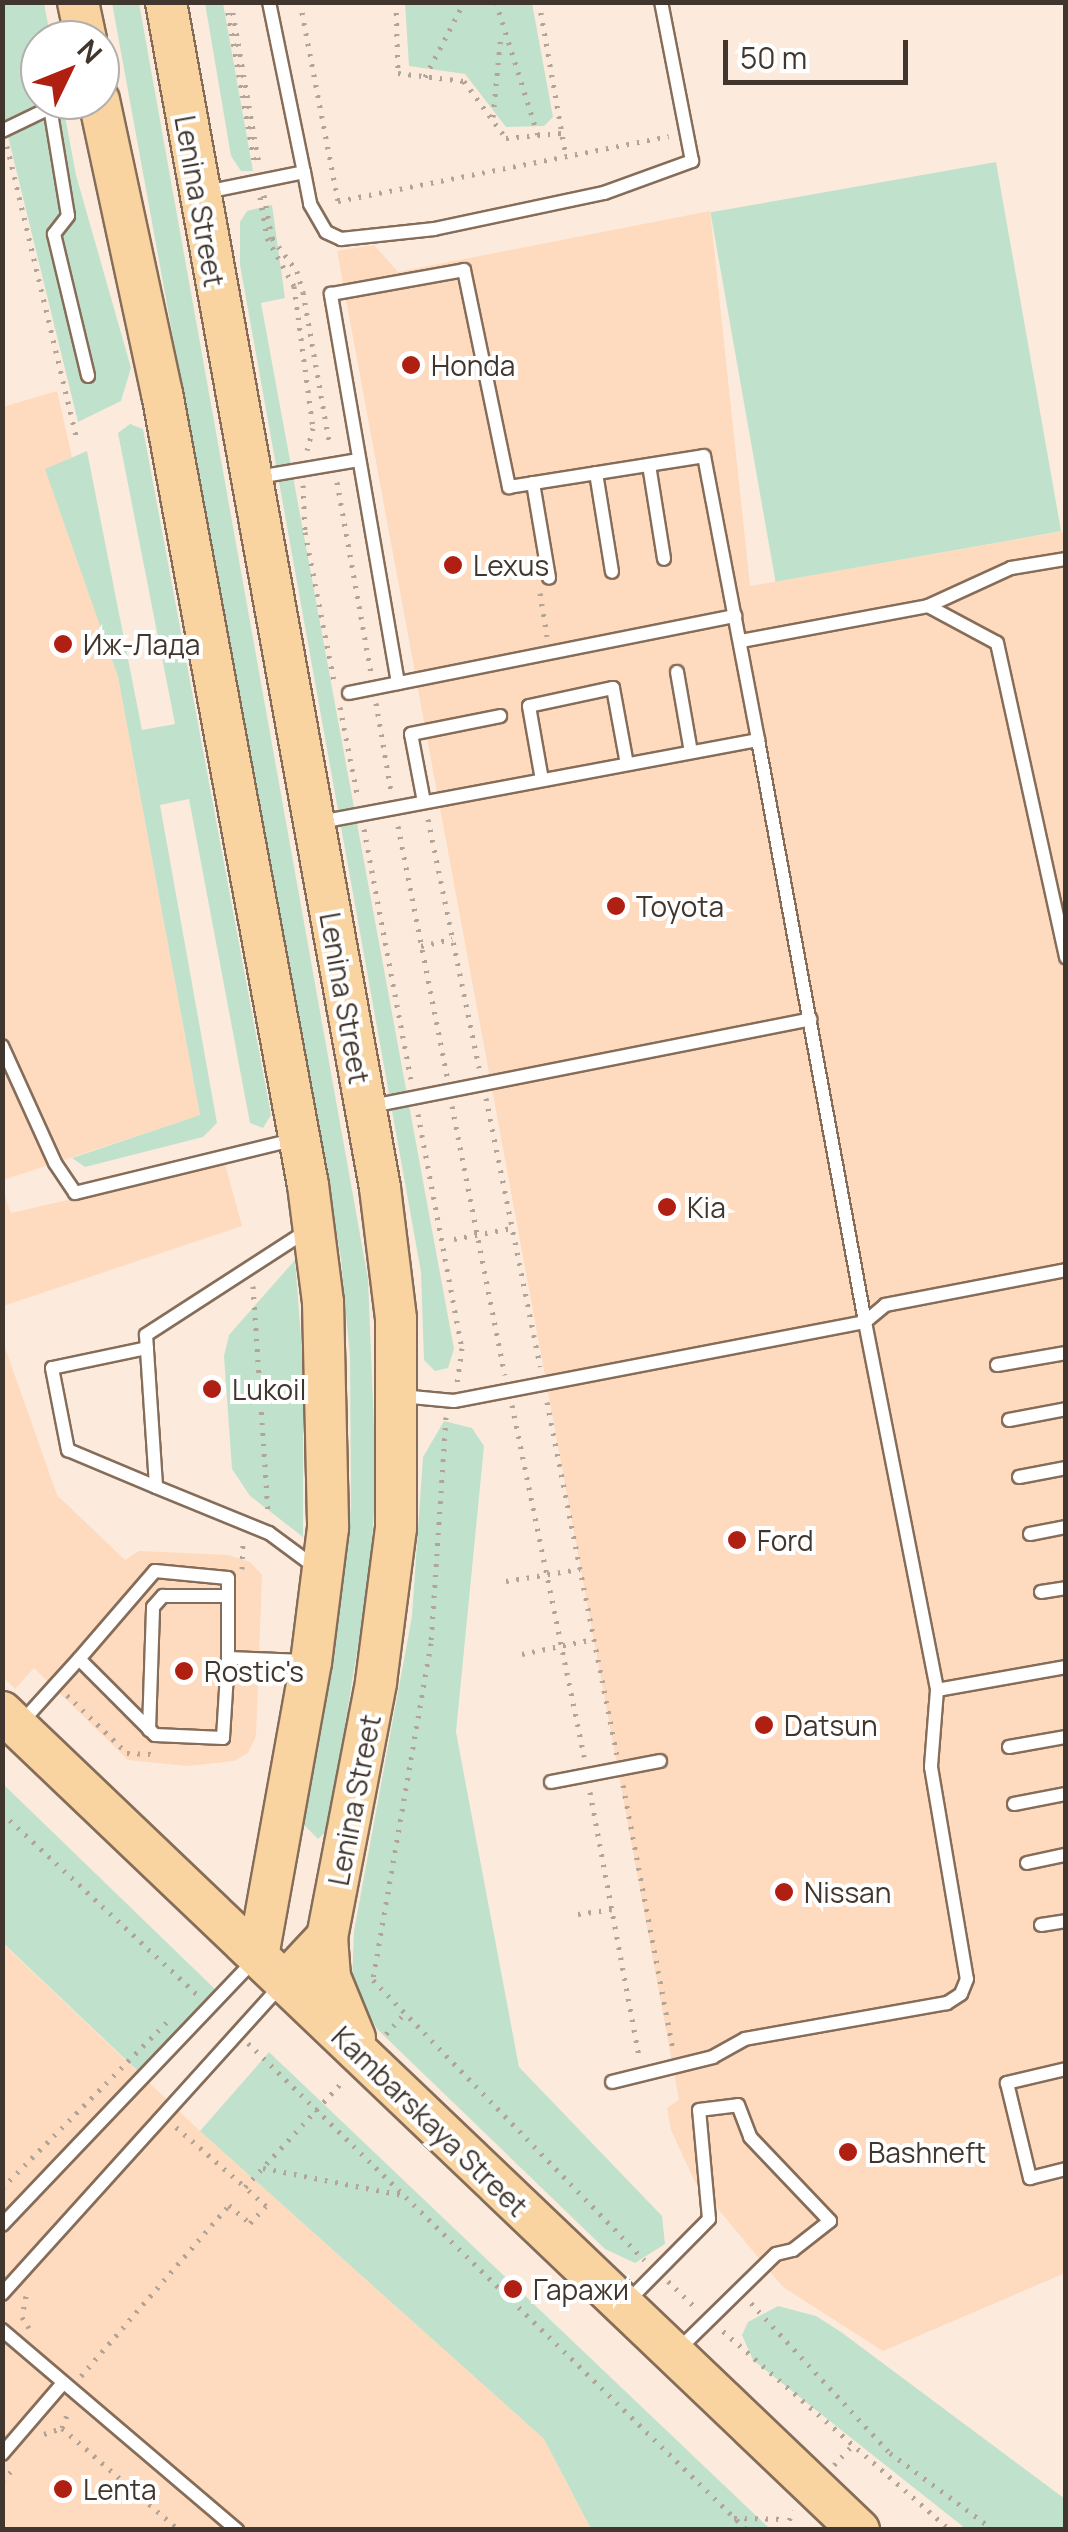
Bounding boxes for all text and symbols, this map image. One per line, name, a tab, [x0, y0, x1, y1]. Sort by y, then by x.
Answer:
north arrow	[20, 20, 120, 120]
scale bar	[728, 20, 913, 82]
text: N	[70, 31, 111, 71]
text: 50 m	[740, 37, 807, 78]
street label: Lenina Street	[168, 113, 232, 289]
place label: Honda	[431, 348, 515, 382]
marker: Honda	[400, 354, 422, 376]
place label: Lexus	[473, 548, 549, 582]
marker: Lexus	[442, 554, 464, 576]
place label: Иж-Лада	[83, 627, 200, 661]
marker: Иж-Лада	[52, 633, 74, 655]
place label: Toyota	[636, 889, 724, 923]
marker: Toyota	[605, 895, 627, 917]
street label: Lenina Street	[313, 910, 377, 1086]
place label: Kia	[687, 1190, 726, 1224]
marker: Kia	[656, 1196, 678, 1218]
place label: Lukoil	[232, 1372, 306, 1406]
marker: Lukoil	[201, 1378, 223, 1400]
place label: Ford	[757, 1523, 814, 1557]
marker: Ford	[726, 1529, 748, 1551]
place label: Rostic's	[204, 1654, 304, 1688]
marker: Rostic's	[173, 1660, 195, 1682]
place label: Datsun	[784, 1708, 878, 1742]
street label: Lenina Street	[321, 1712, 387, 1888]
marker: Datsun	[753, 1714, 775, 1736]
place label: Nissan	[804, 1875, 891, 1909]
marker: Nissan	[773, 1881, 795, 1903]
street label: Kambarskaya Street	[325, 2019, 535, 2223]
place label: Bashneft	[868, 2135, 986, 2169]
marker: Bashneft	[837, 2141, 859, 2163]
place label: Гаражи	[533, 2272, 629, 2306]
marker: Гаражи	[502, 2278, 524, 2300]
place label: Lenta	[83, 2472, 157, 2506]
marker: Lenta	[52, 2478, 74, 2500]

